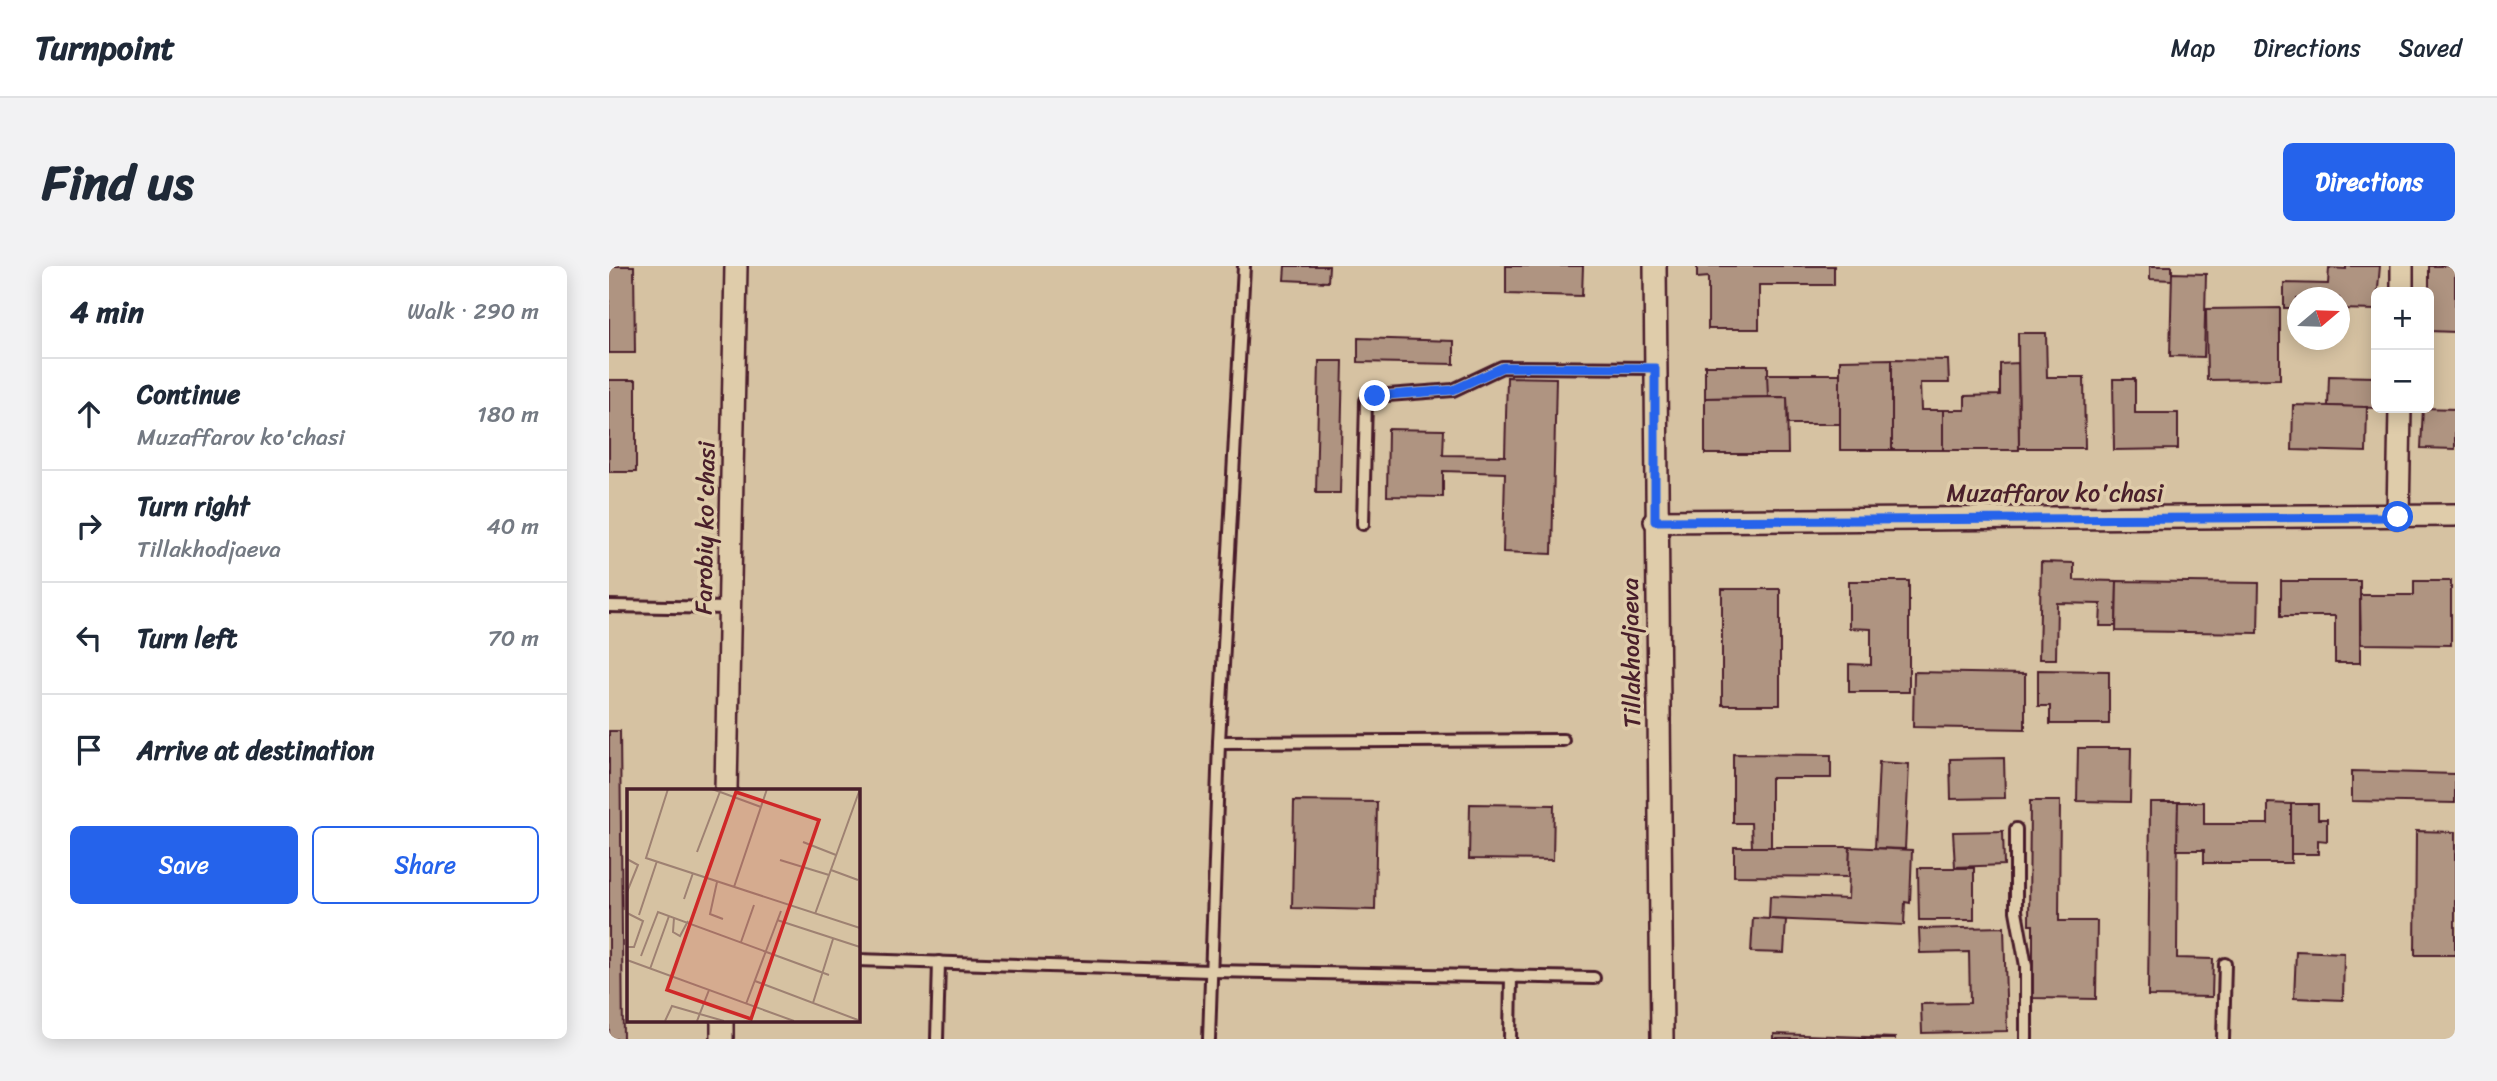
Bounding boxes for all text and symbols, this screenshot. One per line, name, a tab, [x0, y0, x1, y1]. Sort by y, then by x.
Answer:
text: Turnpoint	[35, 19, 175, 77]
text: Map	[2171, 27, 2215, 69]
text: Directions	[2253, 27, 2361, 69]
text: Saved	[2399, 27, 2462, 69]
text: Find us	[42, 139, 194, 226]
button: Directions	[2283, 143, 2455, 221]
text: 4 min	[70, 285, 144, 339]
north arrow	[2287, 287, 2350, 350]
map controls	[2371, 287, 2434, 413]
button: +	[2371, 287, 2434, 350]
text: Walk · 290 m	[407, 291, 539, 332]
button: −	[2371, 350, 2434, 413]
text: Continue	[137, 371, 240, 417]
route end	[1359, 380, 1390, 411]
text: 180 m	[477, 394, 539, 435]
icon: ahead	[70, 395, 108, 433]
text: Muzaffarov ko'chasi	[137, 417, 345, 458]
street label: Farobiy ko'chasi	[682, 441, 728, 615]
street label: Muzaffarov ko'chasi	[1947, 472, 2165, 514]
text: Turn right	[137, 483, 250, 529]
route start	[2382, 501, 2413, 532]
text: 40 m	[486, 506, 539, 547]
icon: right	[70, 507, 108, 545]
text: Tillakhodjaeva	[137, 529, 281, 570]
street label: Tillakhodjaeva	[1609, 578, 1653, 728]
text: Turn left	[137, 615, 237, 661]
text: 70 m	[488, 618, 539, 659]
icon: left	[70, 619, 108, 657]
text: Arrive at destination	[137, 727, 374, 773]
icon: arrive	[70, 731, 108, 769]
inset map	[627, 789, 859, 1021]
button: Save	[70, 826, 298, 904]
button: Share	[312, 826, 539, 904]

